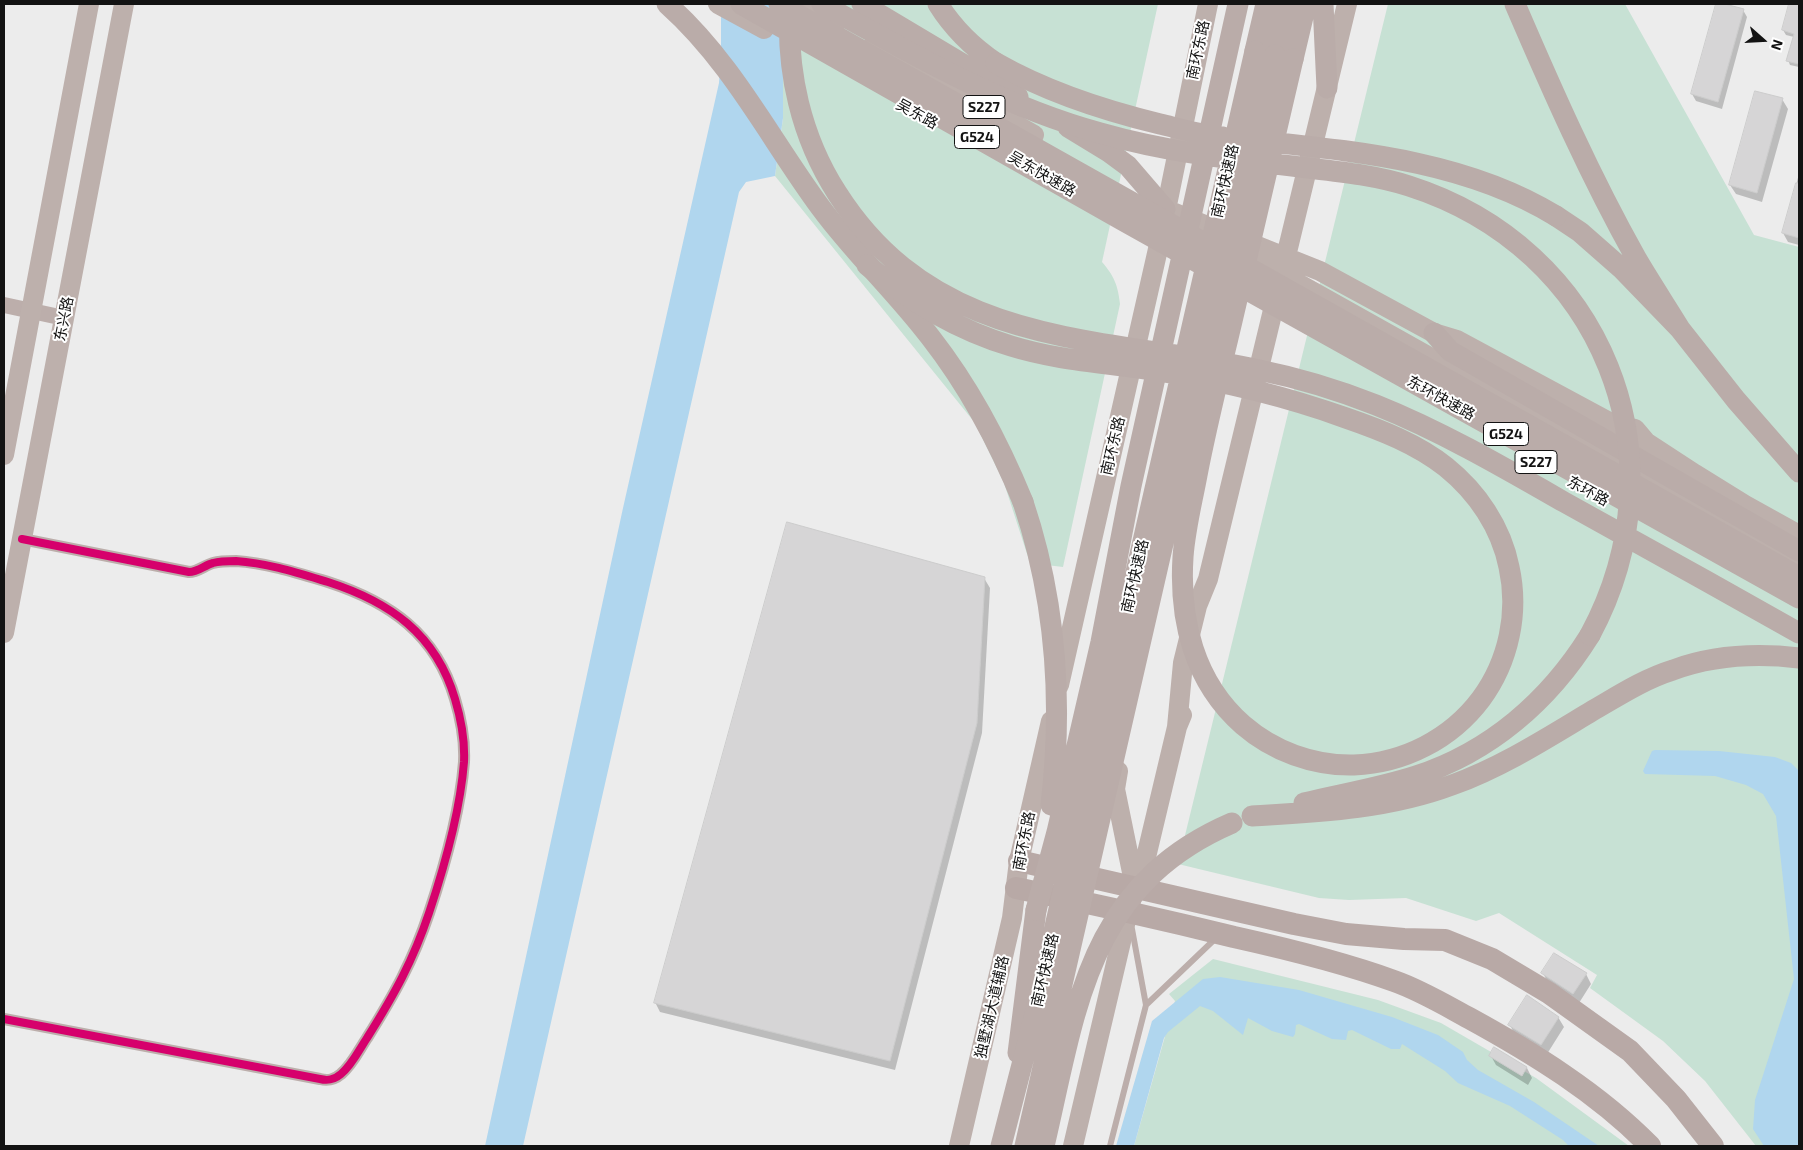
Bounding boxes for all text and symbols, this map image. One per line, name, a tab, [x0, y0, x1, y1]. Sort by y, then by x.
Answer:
north arrow	[1738, 15, 1788, 65]
street label: 南环东路	[1183, 19, 1213, 81]
text: N	[1768, 37, 1787, 53]
street label: 吴东路	[893, 95, 941, 133]
road number: S227	[963, 95, 1005, 118]
road number: G524	[954, 125, 1000, 148]
street label: 南环快速路	[1208, 142, 1242, 220]
street label: 吴东快速路	[1005, 147, 1079, 201]
street label: 东兴路	[51, 295, 77, 343]
street label: 东环快速路	[1404, 372, 1478, 424]
street label: 南环东路	[1097, 415, 1129, 477]
road number: G524	[1484, 422, 1528, 446]
road number: S227	[1515, 451, 1557, 474]
street label: 东环路	[1564, 472, 1612, 510]
street label: 南环快速路	[1118, 537, 1152, 615]
street label: 南环东路	[1009, 810, 1039, 872]
street label: 南环快速路	[1028, 931, 1062, 1009]
street label: 独墅湖大道辅路	[971, 954, 1013, 1060]

